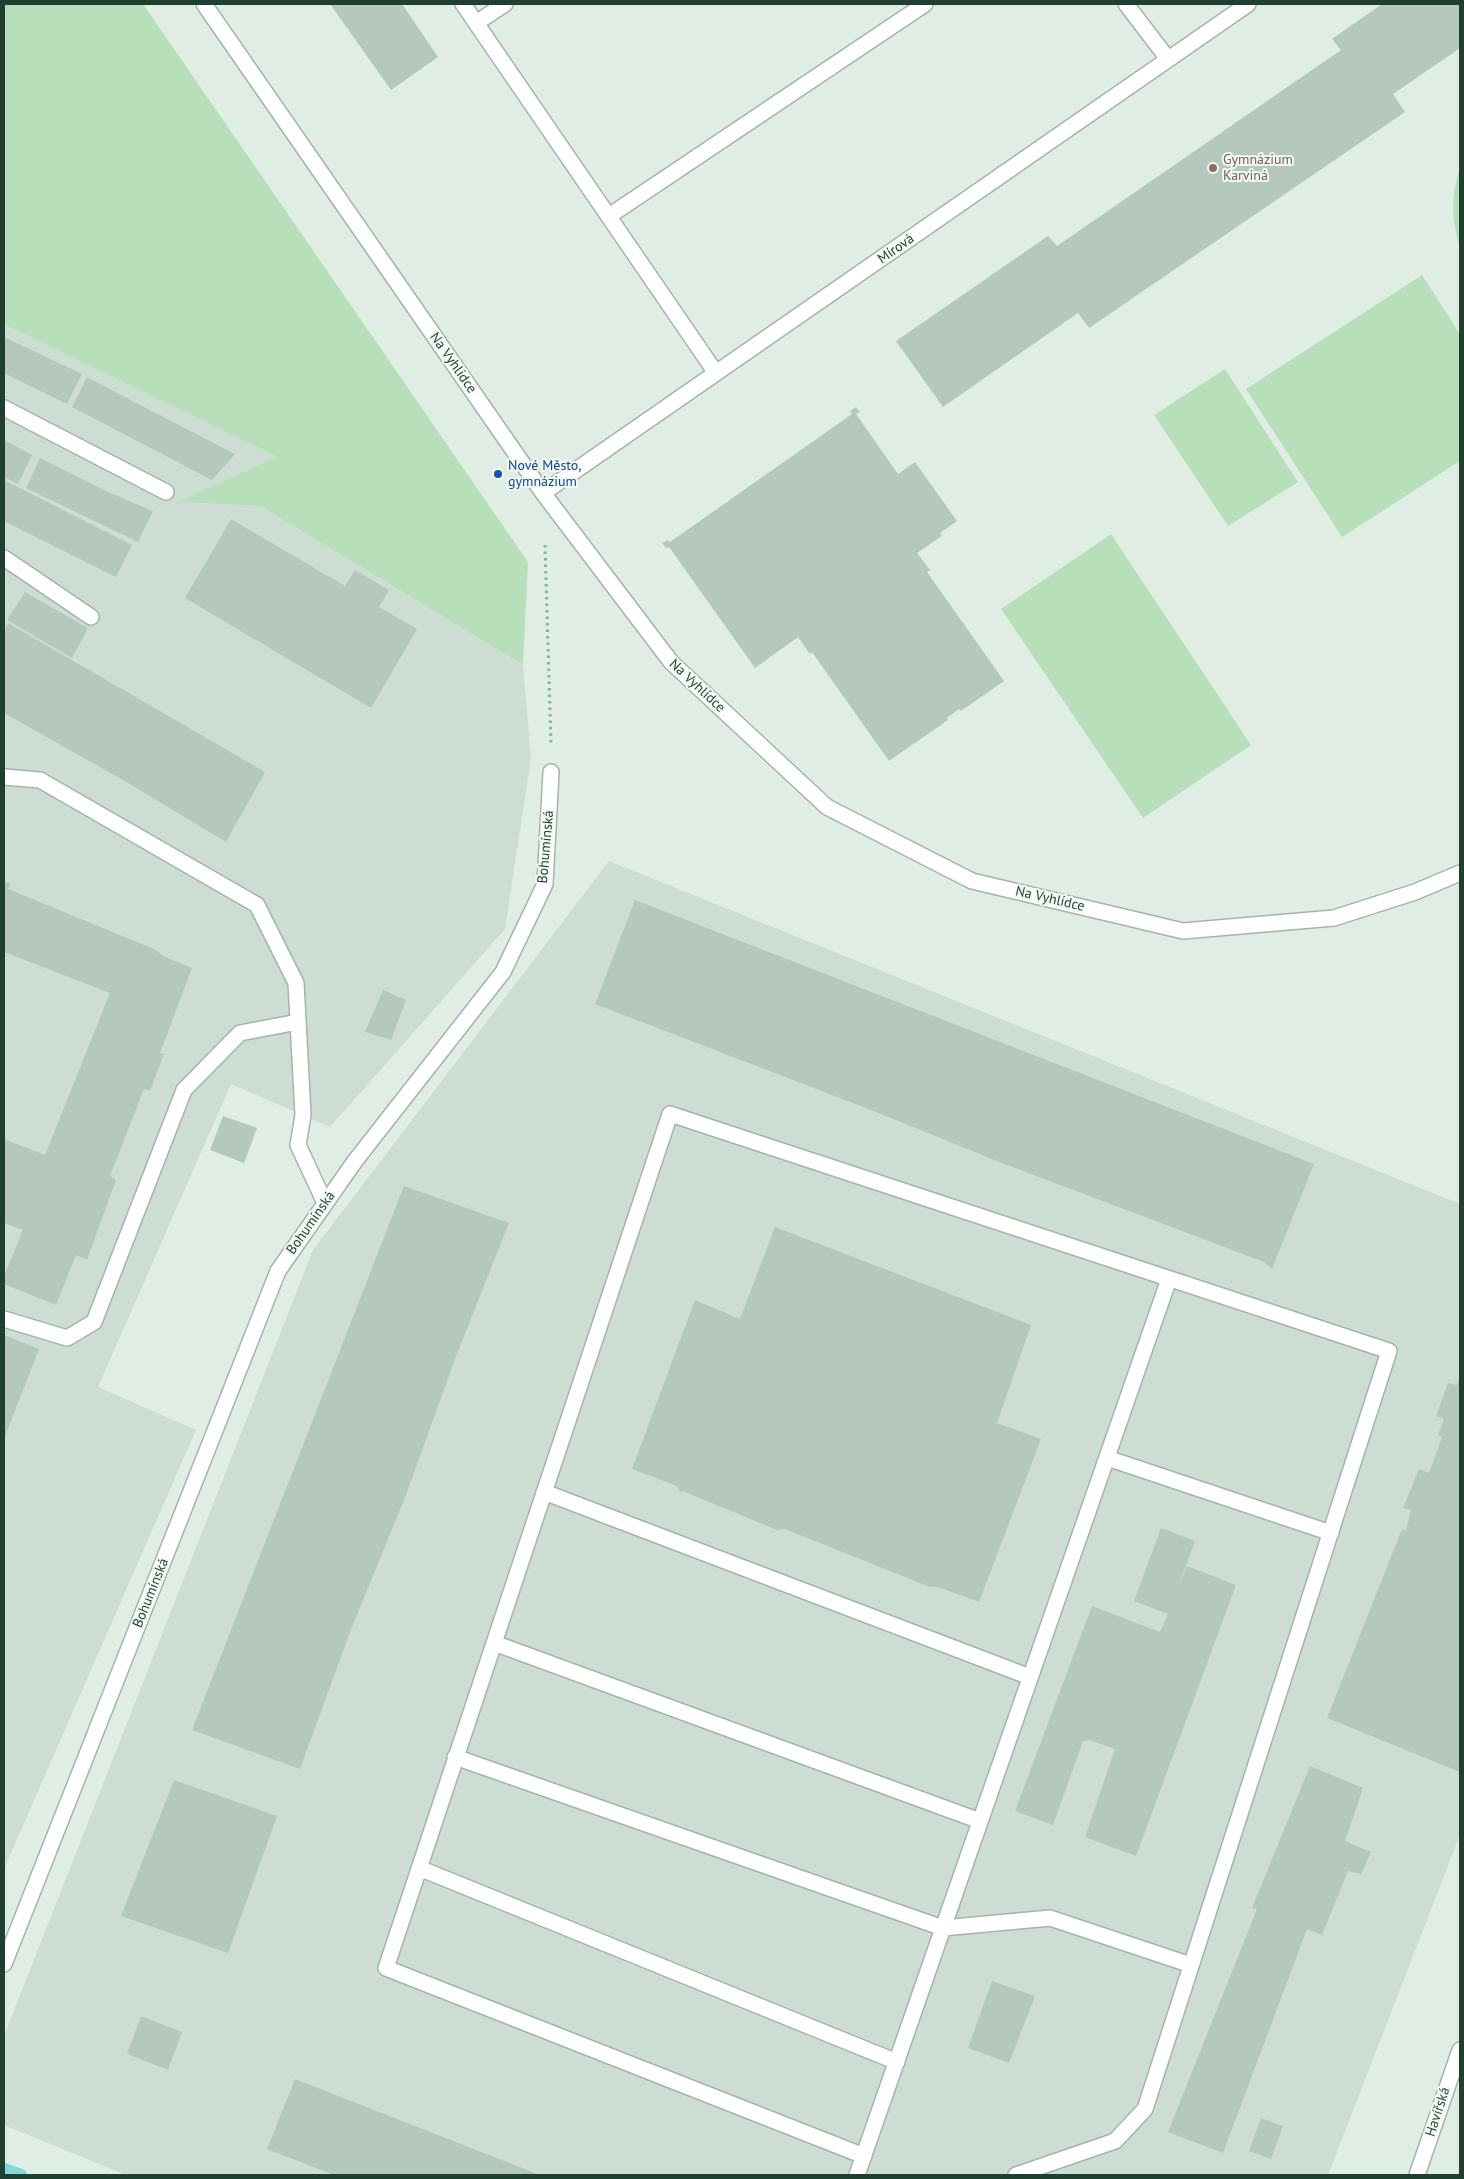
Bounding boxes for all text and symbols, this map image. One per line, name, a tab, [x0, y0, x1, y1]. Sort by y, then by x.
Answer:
place label: Gymnázium Karviná	[1223, 152, 1293, 184]
marker: Gymnázium Karviná	[1207, 162, 1219, 174]
street label: Mírová	[875, 230, 917, 268]
street label: Na Vyhlídce	[426, 329, 480, 397]
place label: Nové Město, gymnázium	[508, 458, 581, 491]
marker: Nové Město, gymnázium	[492, 468, 504, 480]
street label: Na Vyhlídce	[666, 656, 728, 716]
street label: Bohumínská	[534, 810, 558, 884]
street label: Na Vyhlídce	[1014, 883, 1086, 915]
street label: Bohumínská	[283, 1188, 339, 1258]
street label: Bohumínská	[129, 1556, 173, 1630]
street label: Havířská	[1422, 2085, 1454, 2139]

